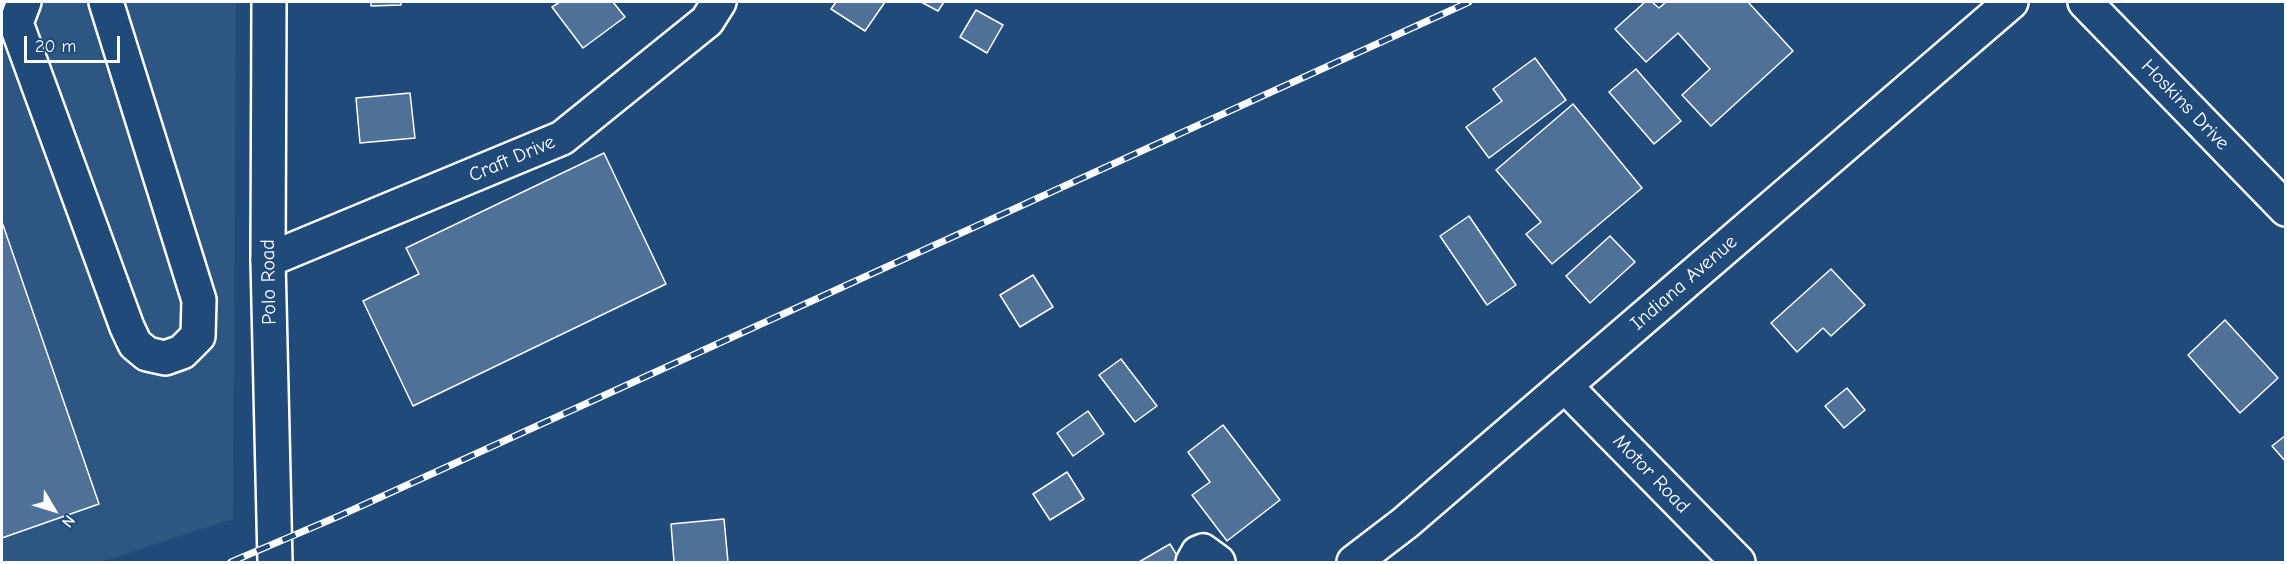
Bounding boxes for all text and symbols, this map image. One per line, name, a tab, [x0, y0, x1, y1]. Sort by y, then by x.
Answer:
scale bar	[27, 24, 123, 62]
text: 20 m	[35, 36, 76, 57]
street label: Hoskins Drive	[2136, 55, 2234, 155]
street label: Craft Drive	[465, 130, 559, 188]
street label: Indiana Avenue	[1626, 230, 1742, 336]
street label: Polo Road	[256, 239, 282, 325]
street label: Motor Road	[1607, 429, 1695, 519]
north arrow	[24, 480, 84, 540]
text: N	[58, 511, 78, 531]

